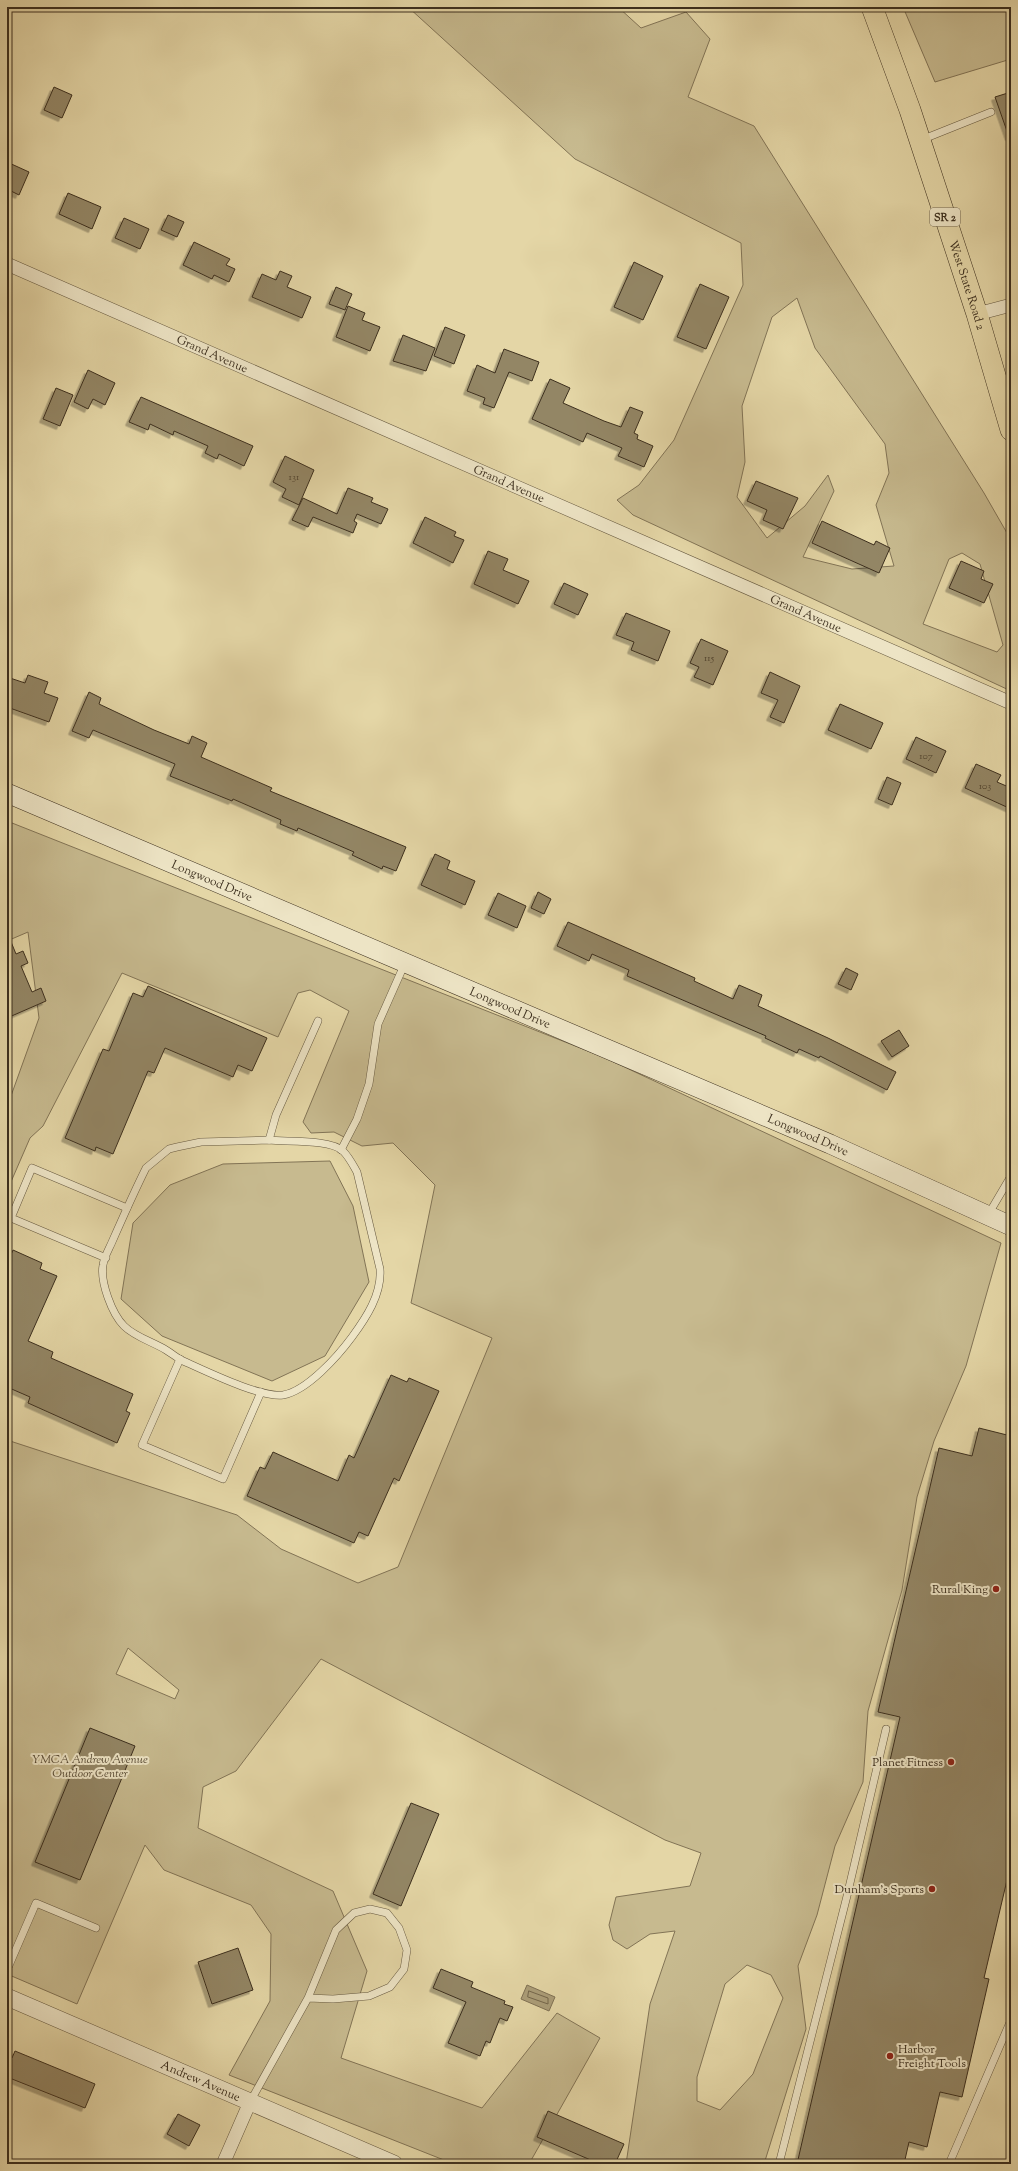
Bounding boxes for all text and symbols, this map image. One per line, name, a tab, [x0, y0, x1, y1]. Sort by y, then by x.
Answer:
road number: SR 2	[930, 208, 960, 226]
street label: West State Road 2	[943, 238, 989, 333]
street label: Grand Avenue	[173, 331, 251, 378]
street label: Grand Avenue	[470, 461, 548, 508]
house number: 131	[289, 470, 300, 485]
street label: Grand Avenue	[767, 591, 845, 638]
house number: 115	[704, 651, 715, 666]
house number: 107	[919, 749, 933, 764]
house number: 103	[979, 779, 991, 794]
street label: Longwood Drive	[168, 856, 256, 907]
street label: Longwood Drive	[466, 983, 554, 1034]
street label: Longwood Drive	[764, 1110, 852, 1161]
place label: Rural King	[932, 1581, 988, 1599]
marker: Rural King	[991, 1584, 1001, 1594]
park label: YMCA Andrew Avenue Outdoor Center	[32, 1751, 148, 1783]
place label: Planet Fitness	[872, 1754, 943, 1772]
marker: Planet Fitness	[946, 1757, 956, 1767]
place label: Dunham's Sports	[835, 1881, 924, 1899]
marker: Dunham's Sports	[927, 1884, 937, 1894]
place label: Harbor Freight Tools	[898, 2041, 966, 2073]
marker: Harbor Freight Tools	[885, 2051, 895, 2061]
street label: Andrew Avenue	[158, 2056, 243, 2107]

